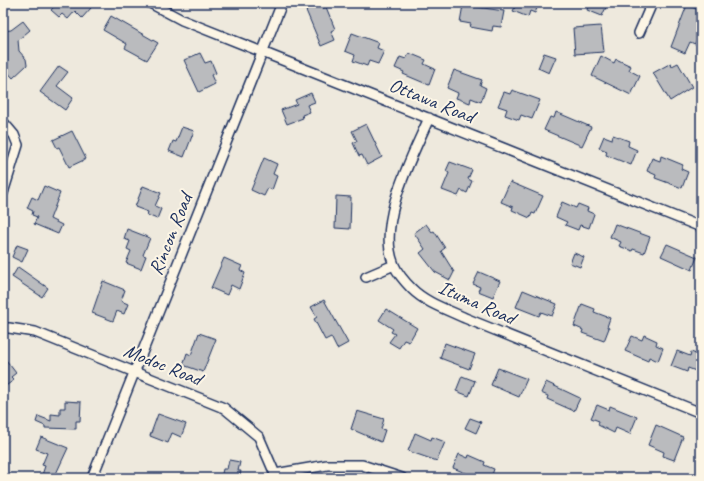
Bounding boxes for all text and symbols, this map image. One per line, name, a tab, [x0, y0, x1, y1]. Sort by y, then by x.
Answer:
street label: Ottawa Road	[386, 72, 481, 130]
street label: Rincon Road	[143, 187, 199, 279]
street label: Ituma Road	[434, 274, 522, 332]
street label: Modoc Road	[120, 338, 208, 393]

